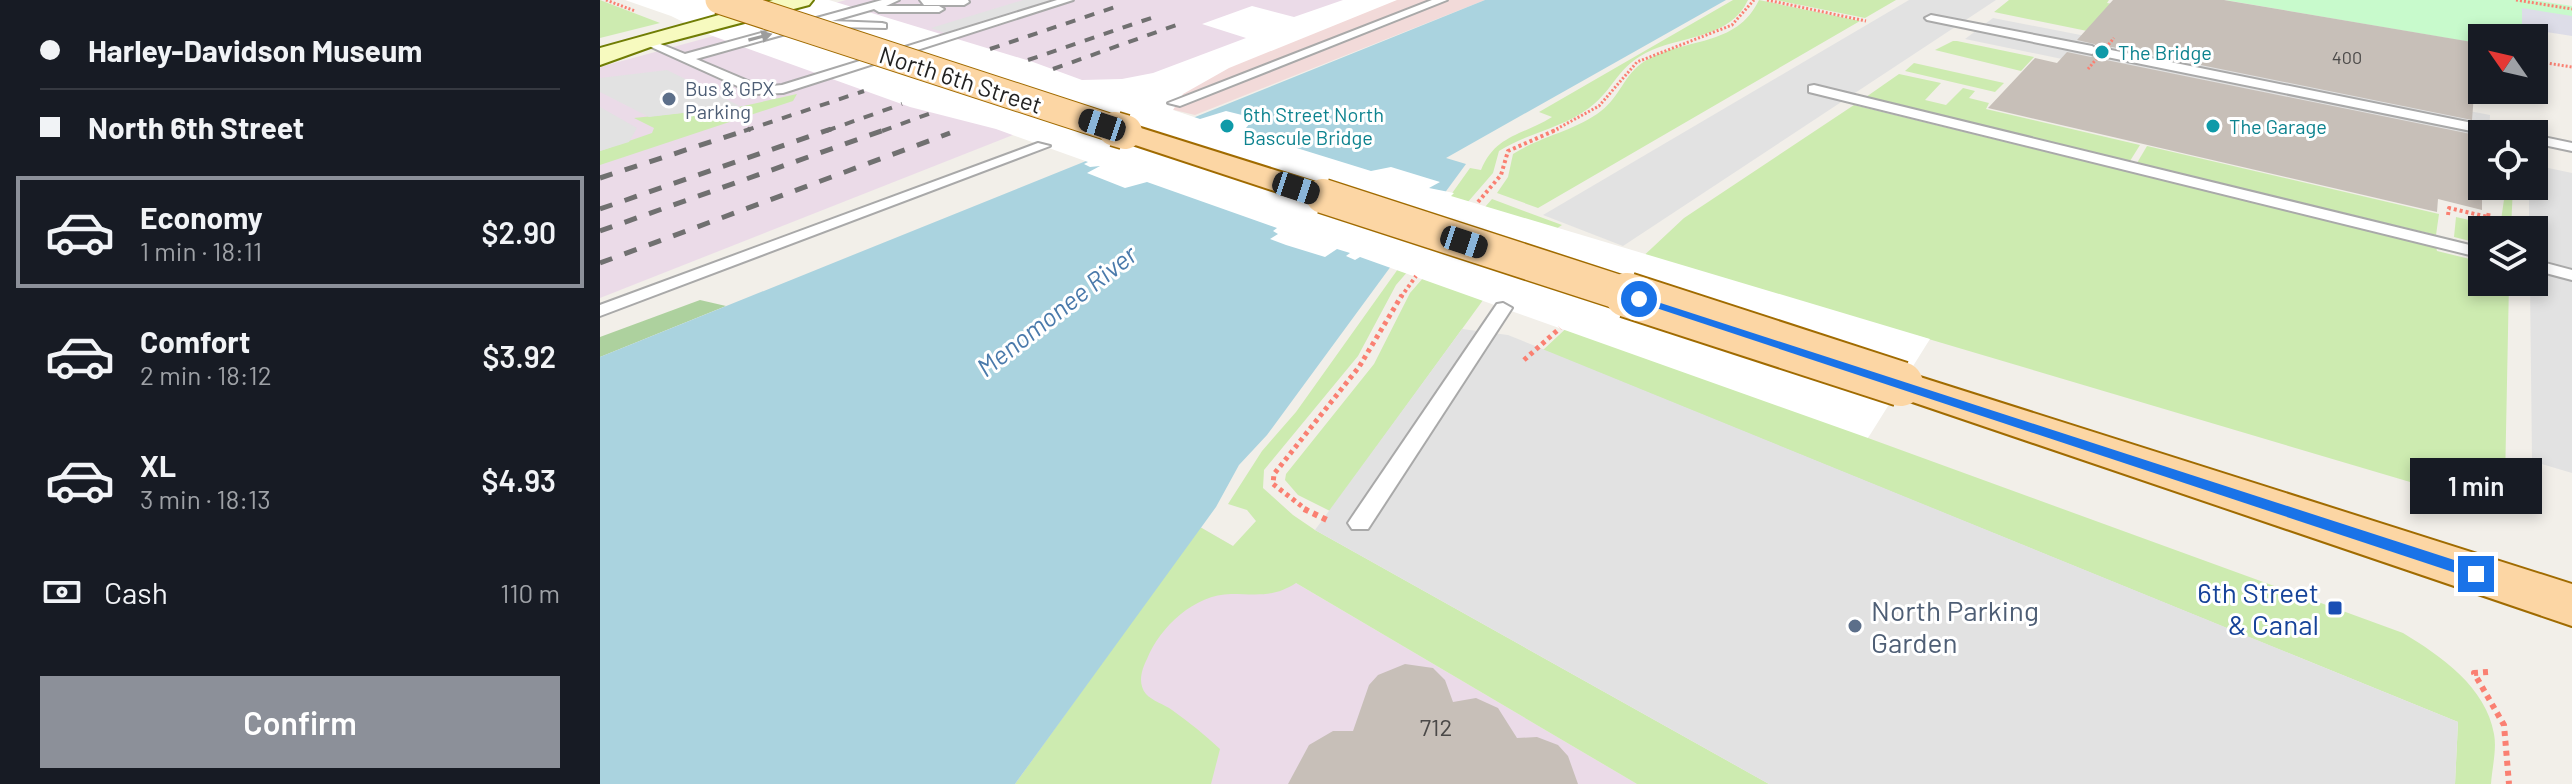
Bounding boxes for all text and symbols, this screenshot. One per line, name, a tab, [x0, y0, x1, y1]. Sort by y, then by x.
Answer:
north arrow	[2468, 24, 2548, 104]
map controls	[2468, 24, 2548, 296]
one-way arrow	[748, 31, 773, 43]
text: Harley-Davidson Museum	[88, 32, 422, 68]
street label: North 6th Street	[876, 39, 1046, 119]
place label: The Bridge	[2118, 40, 2212, 64]
marker: The Bridge	[2093, 43, 2111, 61]
house number: 400	[2332, 46, 2362, 68]
place label: Bus & GPX Parking	[685, 76, 775, 123]
marker: Bus & GPX Parking	[660, 90, 678, 108]
place label: 6th Street North Bascule Bridge	[1243, 102, 1384, 149]
car	[1075, 106, 1129, 144]
text: North 6th Street	[88, 109, 304, 145]
place label: The Garage	[2229, 114, 2327, 138]
marker: 6th Street North Bascule Bridge	[1218, 117, 1236, 135]
marker: The Garage	[2204, 117, 2222, 135]
button: locate	[2468, 120, 2548, 200]
car	[1269, 169, 1323, 207]
icon: car	[44, 196, 116, 268]
text: Economy	[140, 199, 263, 235]
text: $2.90	[481, 214, 556, 250]
button: layers	[2468, 216, 2548, 296]
car	[1437, 223, 1491, 261]
text: 1 min · 18:11	[140, 235, 262, 266]
water label: Menomonee River	[970, 237, 1143, 382]
route start	[1621, 281, 1657, 317]
icon: car	[44, 320, 116, 392]
text: Comfort	[140, 323, 250, 359]
text: $3.92	[483, 338, 556, 374]
text: 2 min · 18:12	[140, 359, 272, 390]
icon: car	[44, 444, 116, 516]
text: XL	[140, 447, 176, 483]
callout: 1 min	[2410, 458, 2542, 514]
text: $4.93	[482, 462, 556, 498]
text: 1 min	[2448, 470, 2504, 501]
text: 3 min · 18:13	[140, 483, 271, 514]
route end	[2458, 556, 2494, 592]
icon: cash	[40, 570, 84, 614]
text: Cash	[104, 574, 168, 610]
place label: 6th Street & Canal	[2197, 575, 2319, 641]
text: 110 m	[500, 577, 560, 608]
place label: North Parking Garden	[1871, 593, 2039, 659]
marker: 6th Street & Canal	[2326, 599, 2344, 617]
marker: North Parking Garden	[1846, 617, 1864, 635]
button: Confirm	[40, 676, 560, 768]
house number: 712	[1420, 712, 1452, 741]

